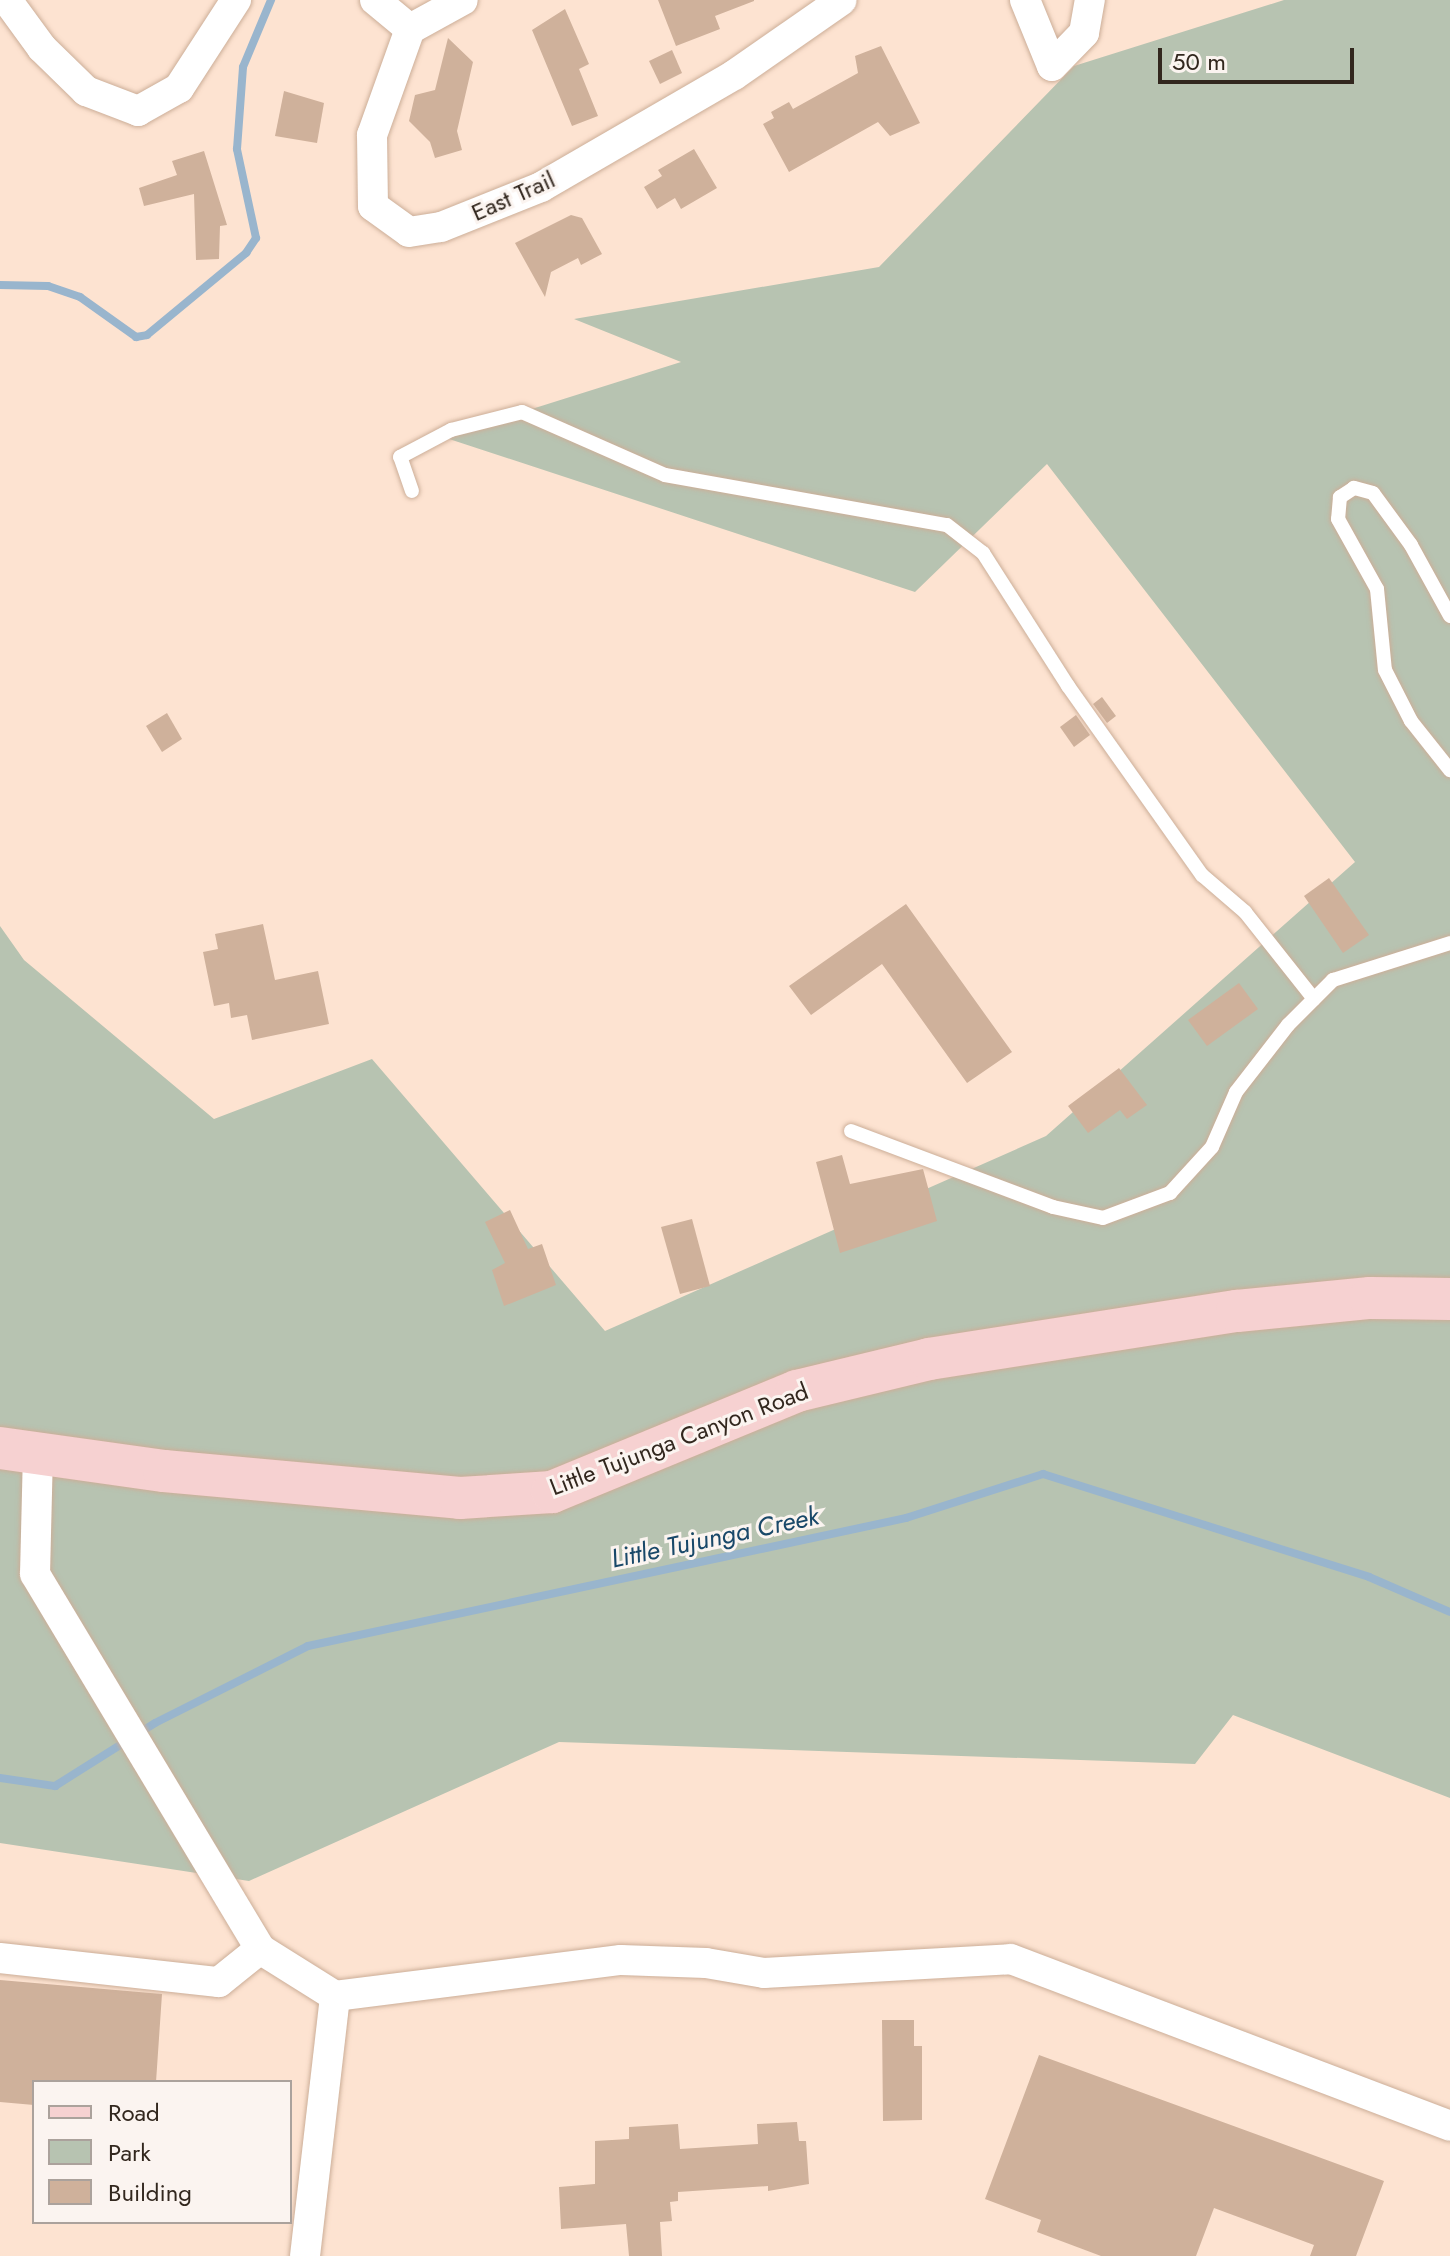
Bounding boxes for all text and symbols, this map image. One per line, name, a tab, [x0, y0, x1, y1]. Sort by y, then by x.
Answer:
scale bar	[1162, 32, 1358, 82]
text: 50 m	[1172, 44, 1226, 79]
street label: East Trail	[467, 165, 559, 227]
street label: Little Tujunga Canyon Road	[546, 1376, 812, 1502]
water label: Little Tujunga Creek	[608, 1501, 822, 1575]
legend	[32, 2080, 292, 2224]
text: Road	[108, 2095, 160, 2130]
text: Park	[108, 2135, 151, 2170]
text: Building	[108, 2175, 192, 2210]

